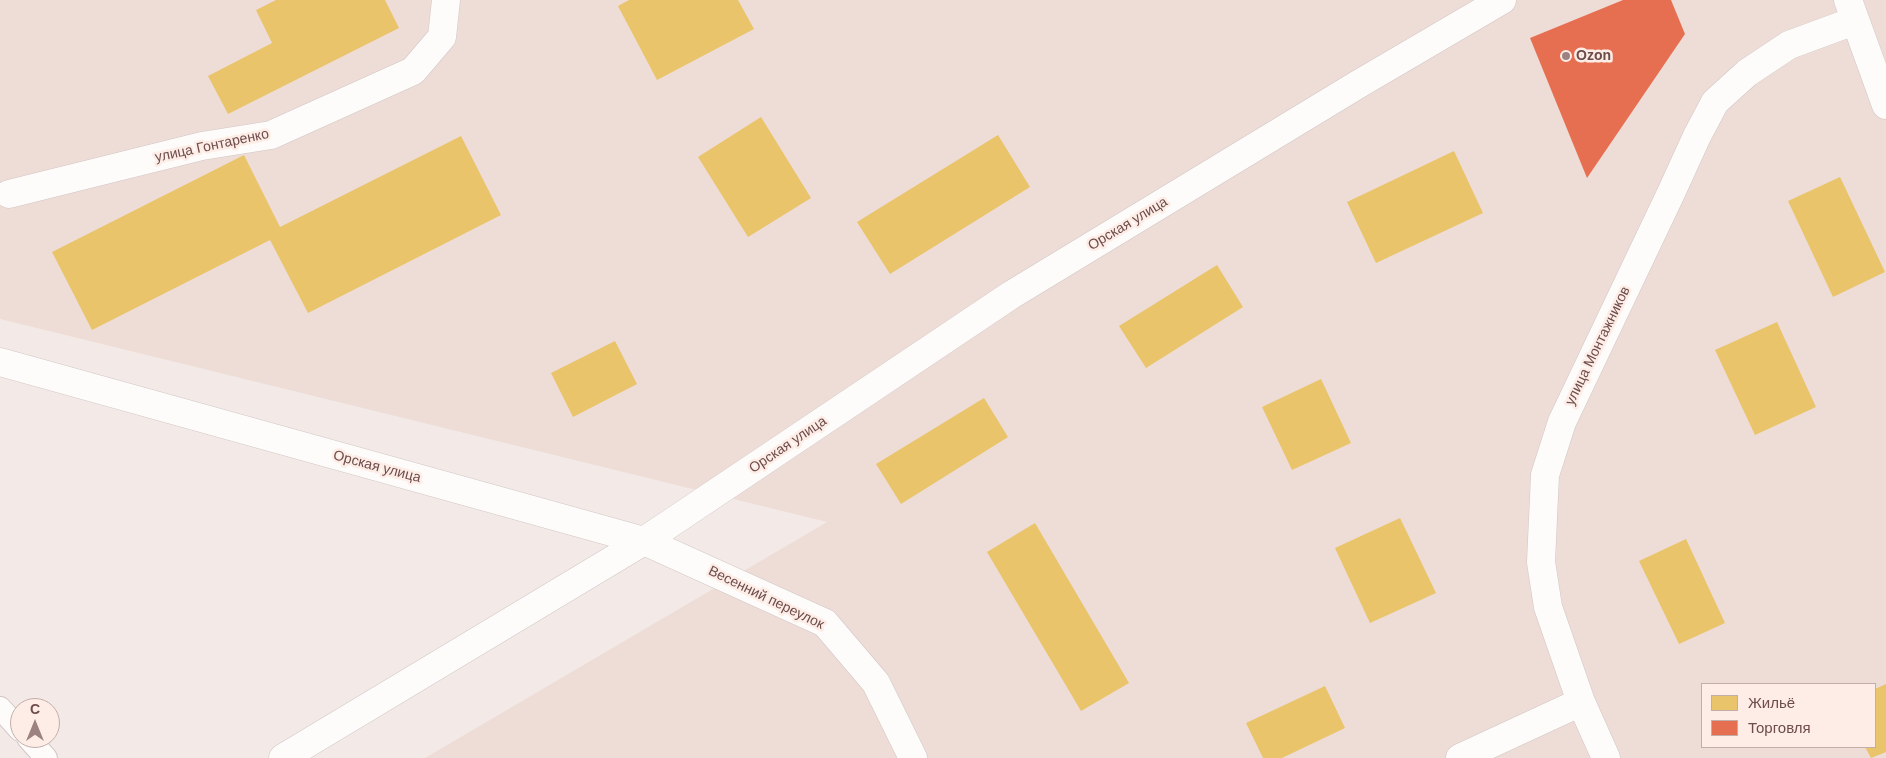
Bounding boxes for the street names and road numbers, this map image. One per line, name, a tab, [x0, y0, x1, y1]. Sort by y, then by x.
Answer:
street label: улица Гонтаренко	[154, 126, 270, 166]
street label: Орская улица	[1085, 194, 1171, 254]
street label: улица Монтажников	[1562, 284, 1634, 408]
street label: Орская улица	[746, 413, 830, 477]
street label: Орская улица	[331, 447, 423, 487]
street label: Весенний переулок	[705, 563, 827, 633]

